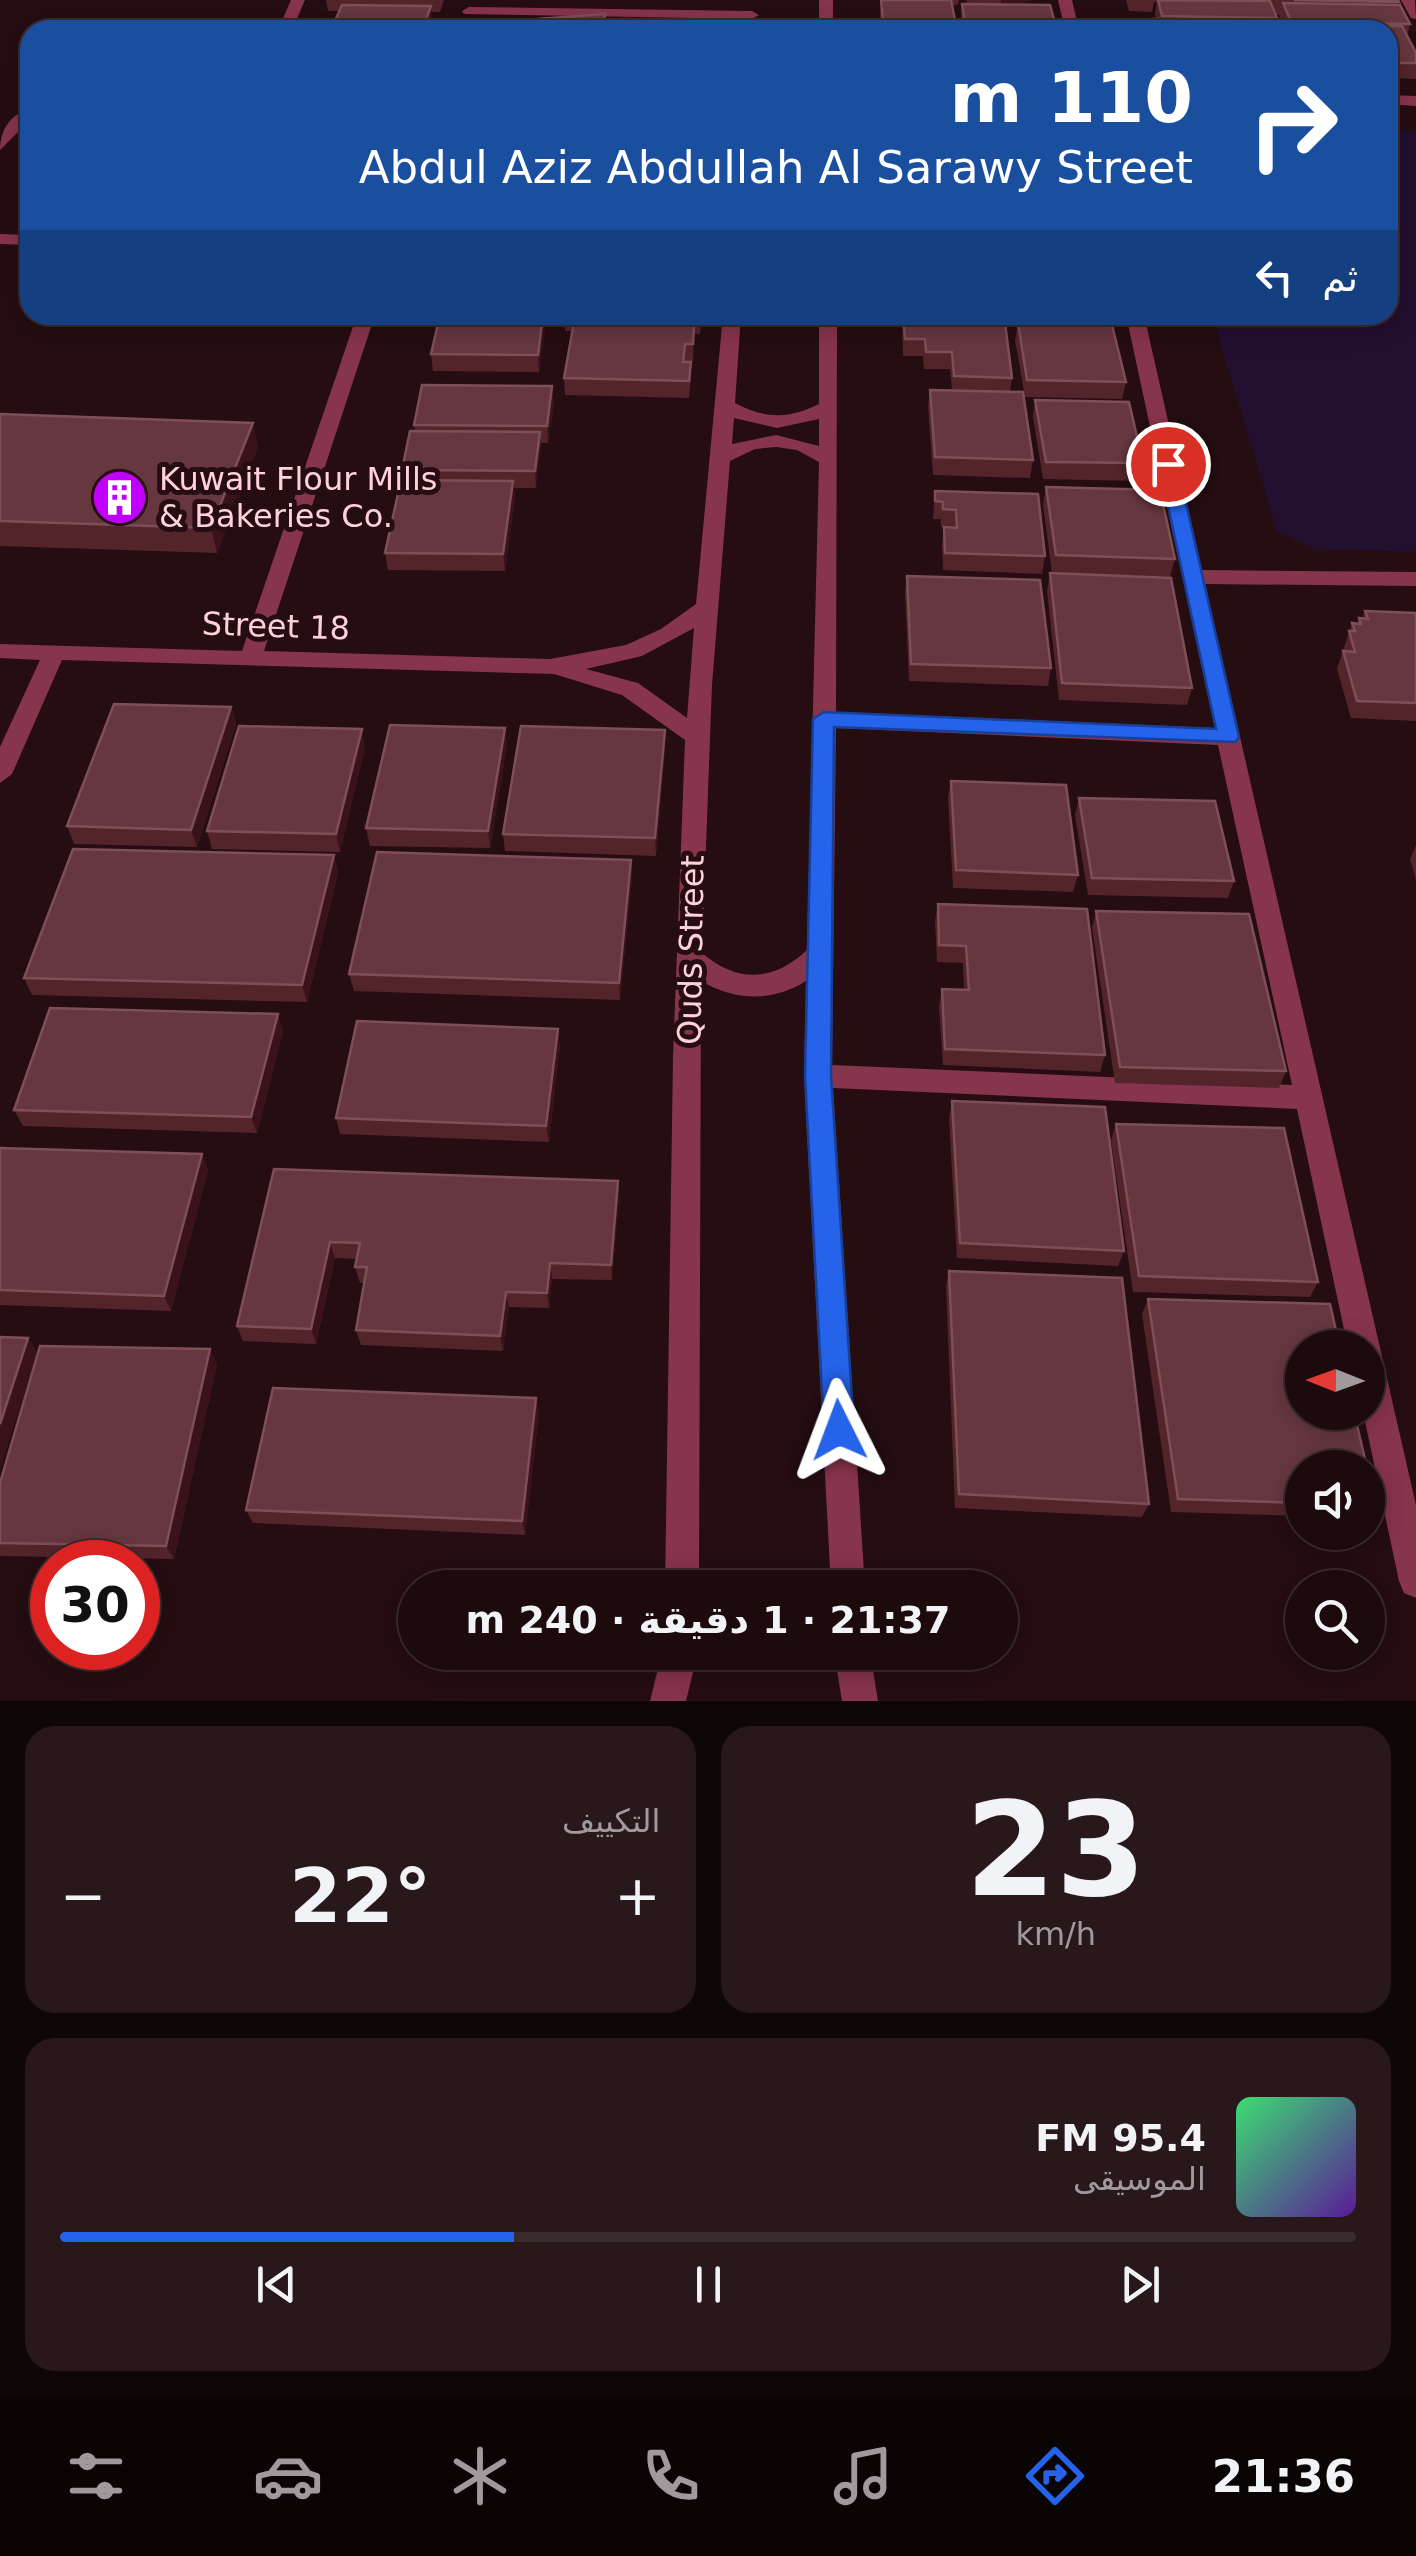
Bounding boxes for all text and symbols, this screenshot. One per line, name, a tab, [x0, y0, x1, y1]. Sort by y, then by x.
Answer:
text: 110 m	[950, 57, 1193, 139]
icon: right	[1228, 60, 1358, 190]
text: Abdul Aziz Abdullah Al Sarawy Street	[359, 141, 1193, 194]
icon: left	[1247, 250, 1302, 305]
text: ثم	[1322, 256, 1358, 300]
pin	[1126, 422, 1211, 507]
icon: arrive	[1141, 437, 1196, 492]
place label: Kuwait Flour Mills & Bakeries Co.	[159, 460, 438, 535]
building icon: Kuwait Flour Mills & Bakeries Co.	[90, 467, 150, 527]
street label: Street 18	[201, 604, 351, 648]
street label: Quds Street	[670, 855, 712, 1045]
north arrow	[1285, 1330, 1385, 1430]
map controls	[1285, 1330, 1385, 1670]
position arrow	[787, 1378, 891, 1482]
button: sound	[1285, 1450, 1385, 1550]
speed limit sign: 30	[30, 1540, 160, 1670]
button: search	[1285, 1570, 1385, 1670]
text: 21:37 · 1 دقيقة · 240 m	[466, 1598, 950, 1642]
text: 23	[965, 1774, 1146, 1926]
text: التكييف	[562, 1802, 661, 1840]
text: 22°	[289, 1852, 431, 1940]
text: −	[60, 1864, 106, 1928]
text: +	[614, 1864, 661, 1928]
text: km/h	[1015, 1915, 1096, 1953]
text: 95.4 FM	[1035, 2116, 1206, 2160]
text: الموسيقى	[1073, 2160, 1206, 2198]
icon: previous	[249, 2257, 304, 2312]
icon: pause	[681, 2257, 736, 2312]
icon: next	[1113, 2257, 1168, 2312]
icon: filters	[61, 2441, 131, 2511]
icon: car	[253, 2441, 323, 2511]
icon: climate	[445, 2441, 515, 2511]
icon: phone	[636, 2441, 706, 2511]
icon: music	[828, 2441, 898, 2511]
icon: directions	[1020, 2441, 1090, 2511]
text: 21:36	[1212, 2450, 1355, 2503]

